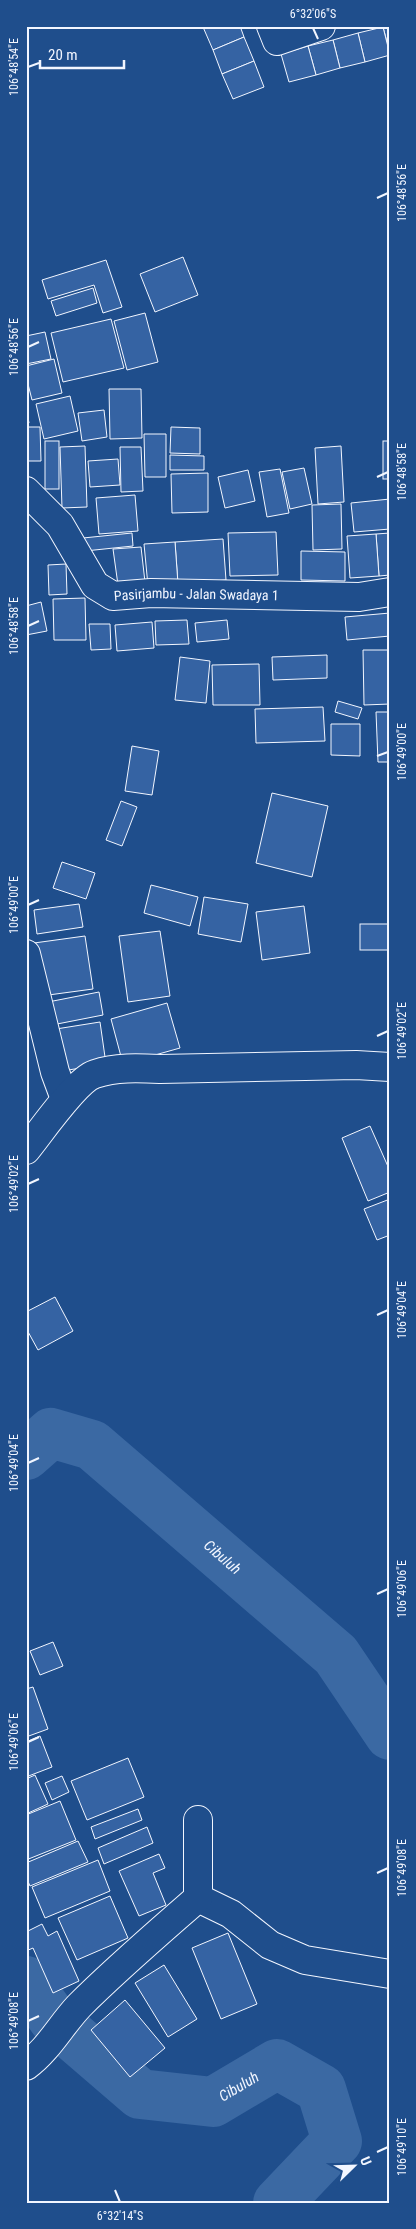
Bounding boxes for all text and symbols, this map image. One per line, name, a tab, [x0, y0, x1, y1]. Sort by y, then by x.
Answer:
text: 6°32'06"S	[290, 7, 336, 21]
text: 106°48'54"E	[7, 38, 21, 96]
scale bar	[40, 38, 124, 70]
text: 20 m	[48, 46, 78, 64]
text: 106°48'56"E	[395, 164, 409, 222]
text: 106°48'56"E	[7, 318, 21, 376]
text: 106°48'58"E	[395, 443, 409, 501]
street label: Pasirjambu - Jalan Swadaya 1	[113, 585, 279, 604]
text: 106°48'58"E	[7, 597, 21, 655]
text: 106°49'00"E	[395, 723, 409, 781]
text: 106°49'00"E	[7, 876, 21, 934]
text: 106°49'02"E	[395, 1002, 409, 1060]
text: 106°49'02"E	[7, 1155, 21, 1213]
text: 106°49'04"E	[395, 1281, 409, 1339]
text: 106°49'04"E	[7, 1434, 21, 1492]
water label: Cibuluh	[200, 1536, 245, 1578]
text: 106°49'06"E	[395, 1560, 409, 1618]
text: 106°49'06"E	[7, 1713, 21, 1771]
text: 106°49'08"E	[395, 1839, 409, 1897]
text: 106°49'08"E	[7, 1992, 21, 2050]
water label: Cibuluh	[216, 2068, 262, 2105]
text: 106°49'10"E	[395, 2118, 409, 2176]
north arrow	[328, 2142, 378, 2192]
text: U	[357, 2154, 375, 2168]
text: 6°32'14"S	[97, 2209, 143, 2223]

